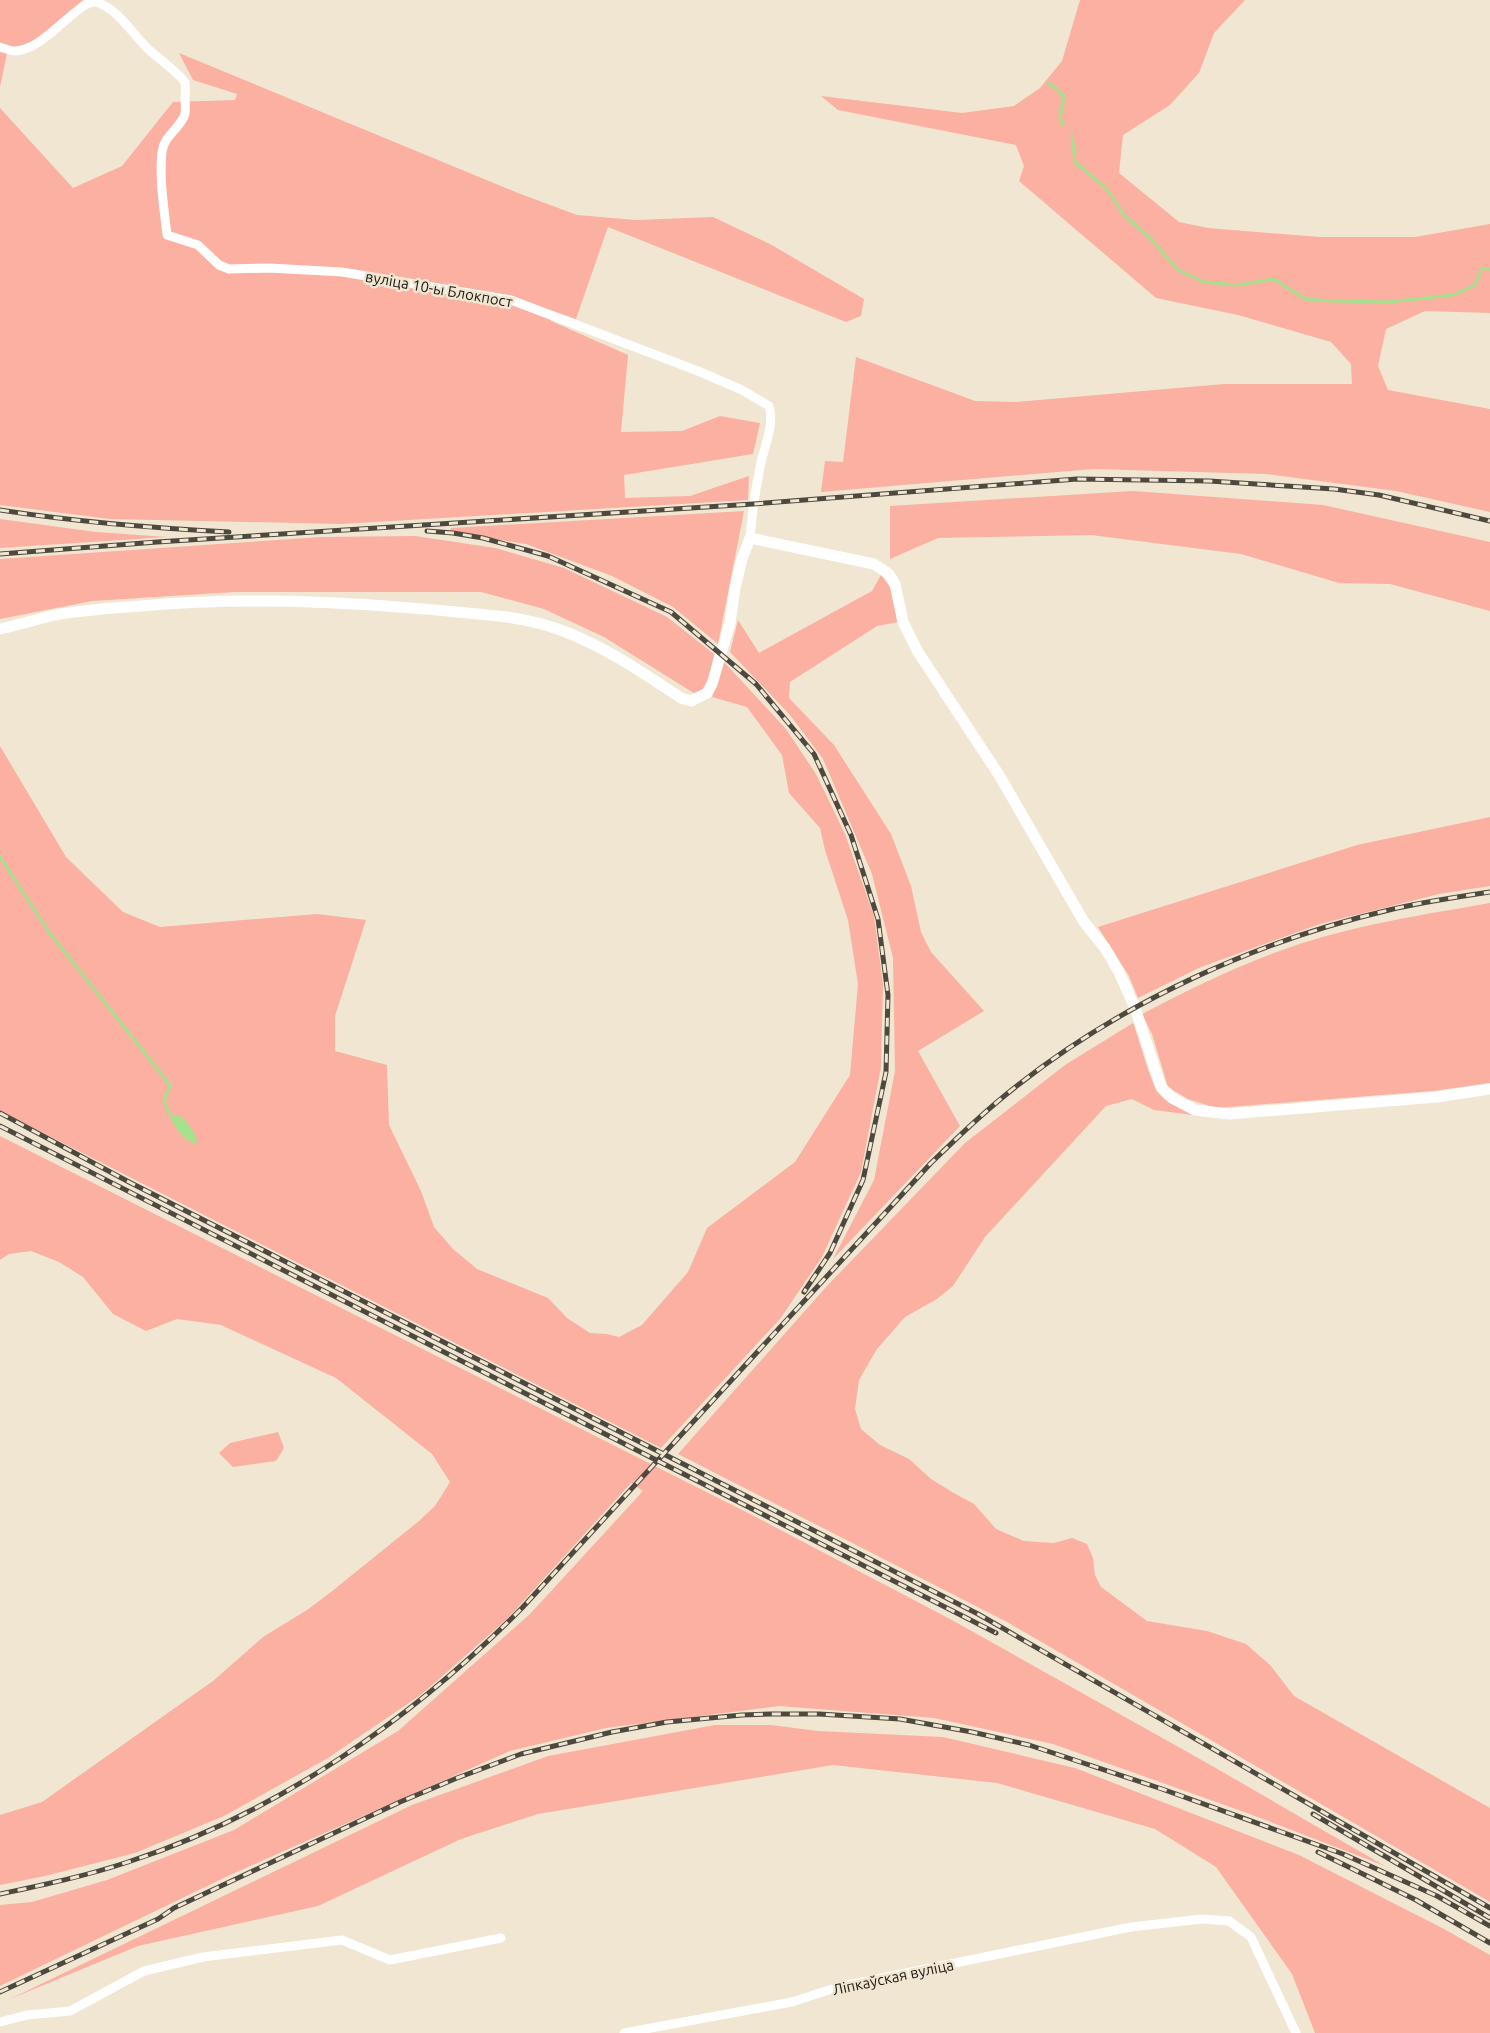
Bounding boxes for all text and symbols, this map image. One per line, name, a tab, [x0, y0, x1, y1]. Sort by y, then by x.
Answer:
street label: вуліца 10-ы Блокпост	[364, 268, 514, 310]
street label: Ліпкаўская вуліца	[831, 1956, 955, 1998]

